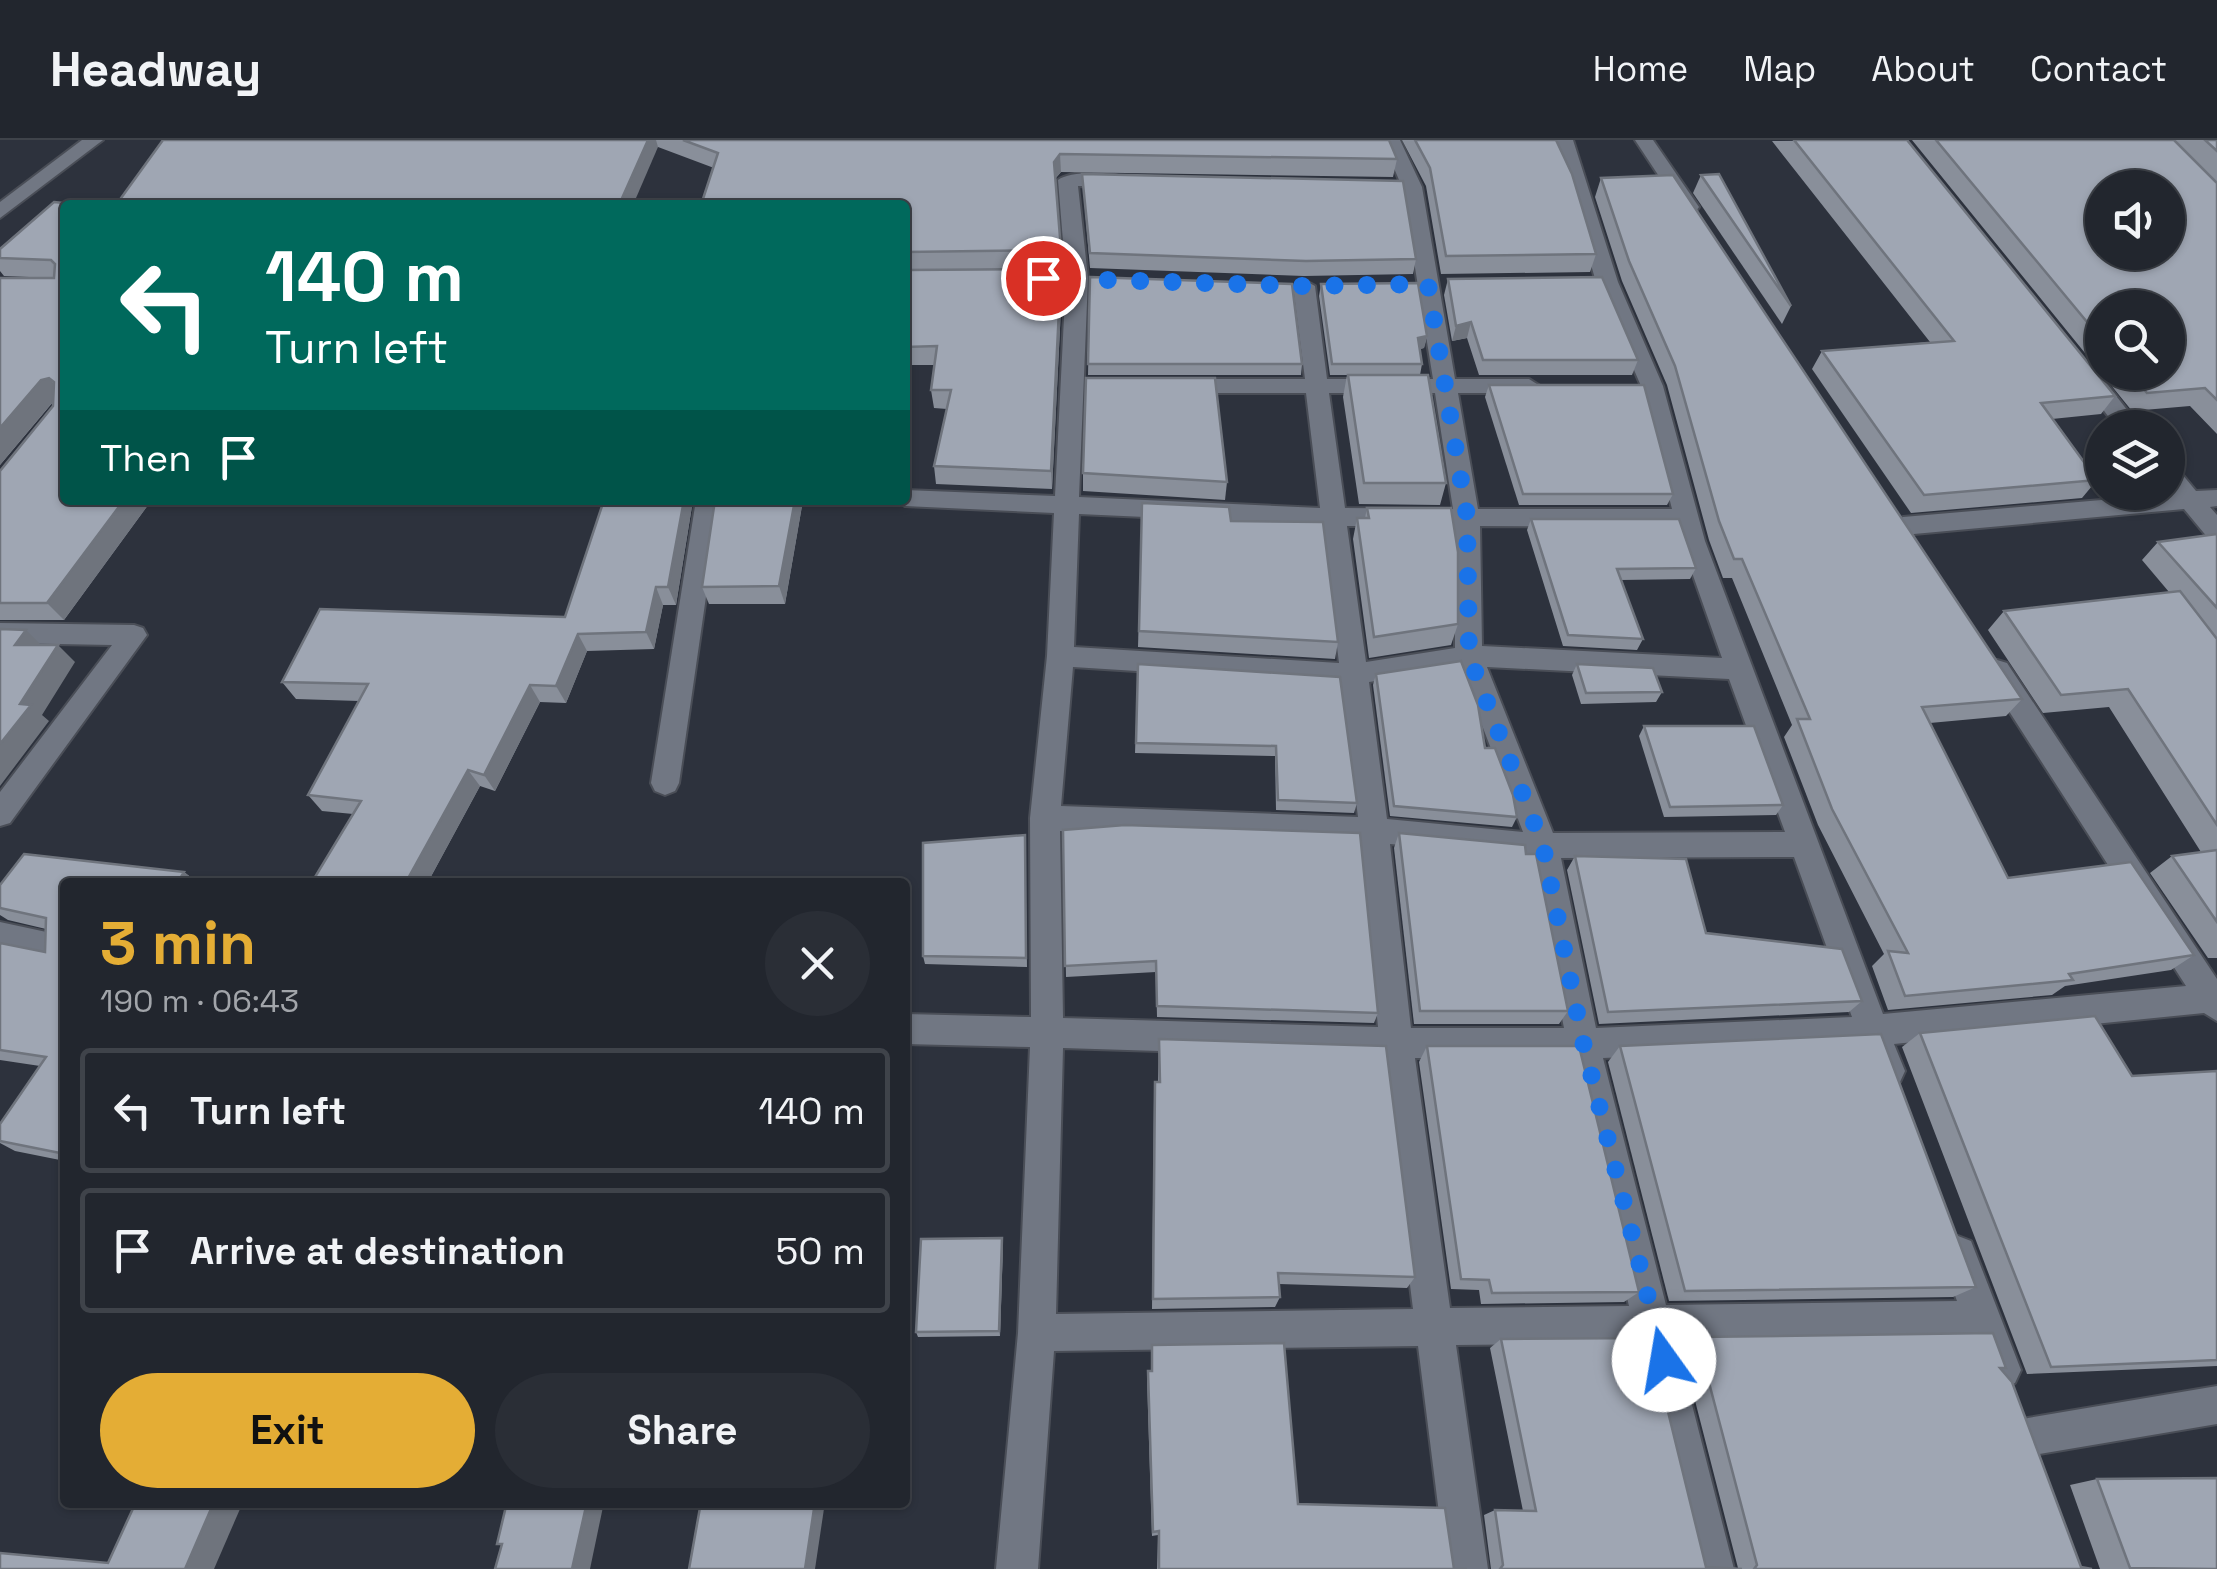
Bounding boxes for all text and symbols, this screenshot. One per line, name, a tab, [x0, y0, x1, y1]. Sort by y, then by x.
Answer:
text: Headway	[50, 39, 261, 100]
text: Home	[1593, 47, 1688, 91]
text: Map	[1743, 47, 1816, 91]
text: About	[1871, 47, 1975, 91]
text: Contact	[2030, 47, 2167, 91]
map controls	[2085, 170, 2185, 510]
button: sound	[2085, 170, 2185, 270]
text: 140 m	[265, 232, 464, 321]
pin	[1001, 236, 1086, 321]
icon: left	[100, 240, 230, 370]
icon: arrive	[1016, 251, 1071, 306]
button: search	[2085, 290, 2185, 390]
text: Turn left	[265, 319, 448, 376]
button: layers	[2085, 410, 2185, 510]
icon: arrive	[211, 430, 266, 485]
text: Then	[100, 434, 191, 482]
text: 3 min	[100, 905, 256, 982]
button: close	[765, 911, 870, 1016]
text: 190 m · 06:43	[100, 981, 299, 1021]
icon: left	[105, 1083, 160, 1138]
text: Turn left	[190, 1087, 346, 1135]
text: 140 m	[759, 1087, 865, 1135]
icon: arrive	[105, 1223, 160, 1278]
text: Arrive at destination	[190, 1227, 565, 1275]
text: 50 m	[775, 1227, 865, 1275]
position arrow	[1612, 1308, 1716, 1412]
button: Exit	[100, 1373, 475, 1488]
button: Share	[495, 1373, 870, 1488]

